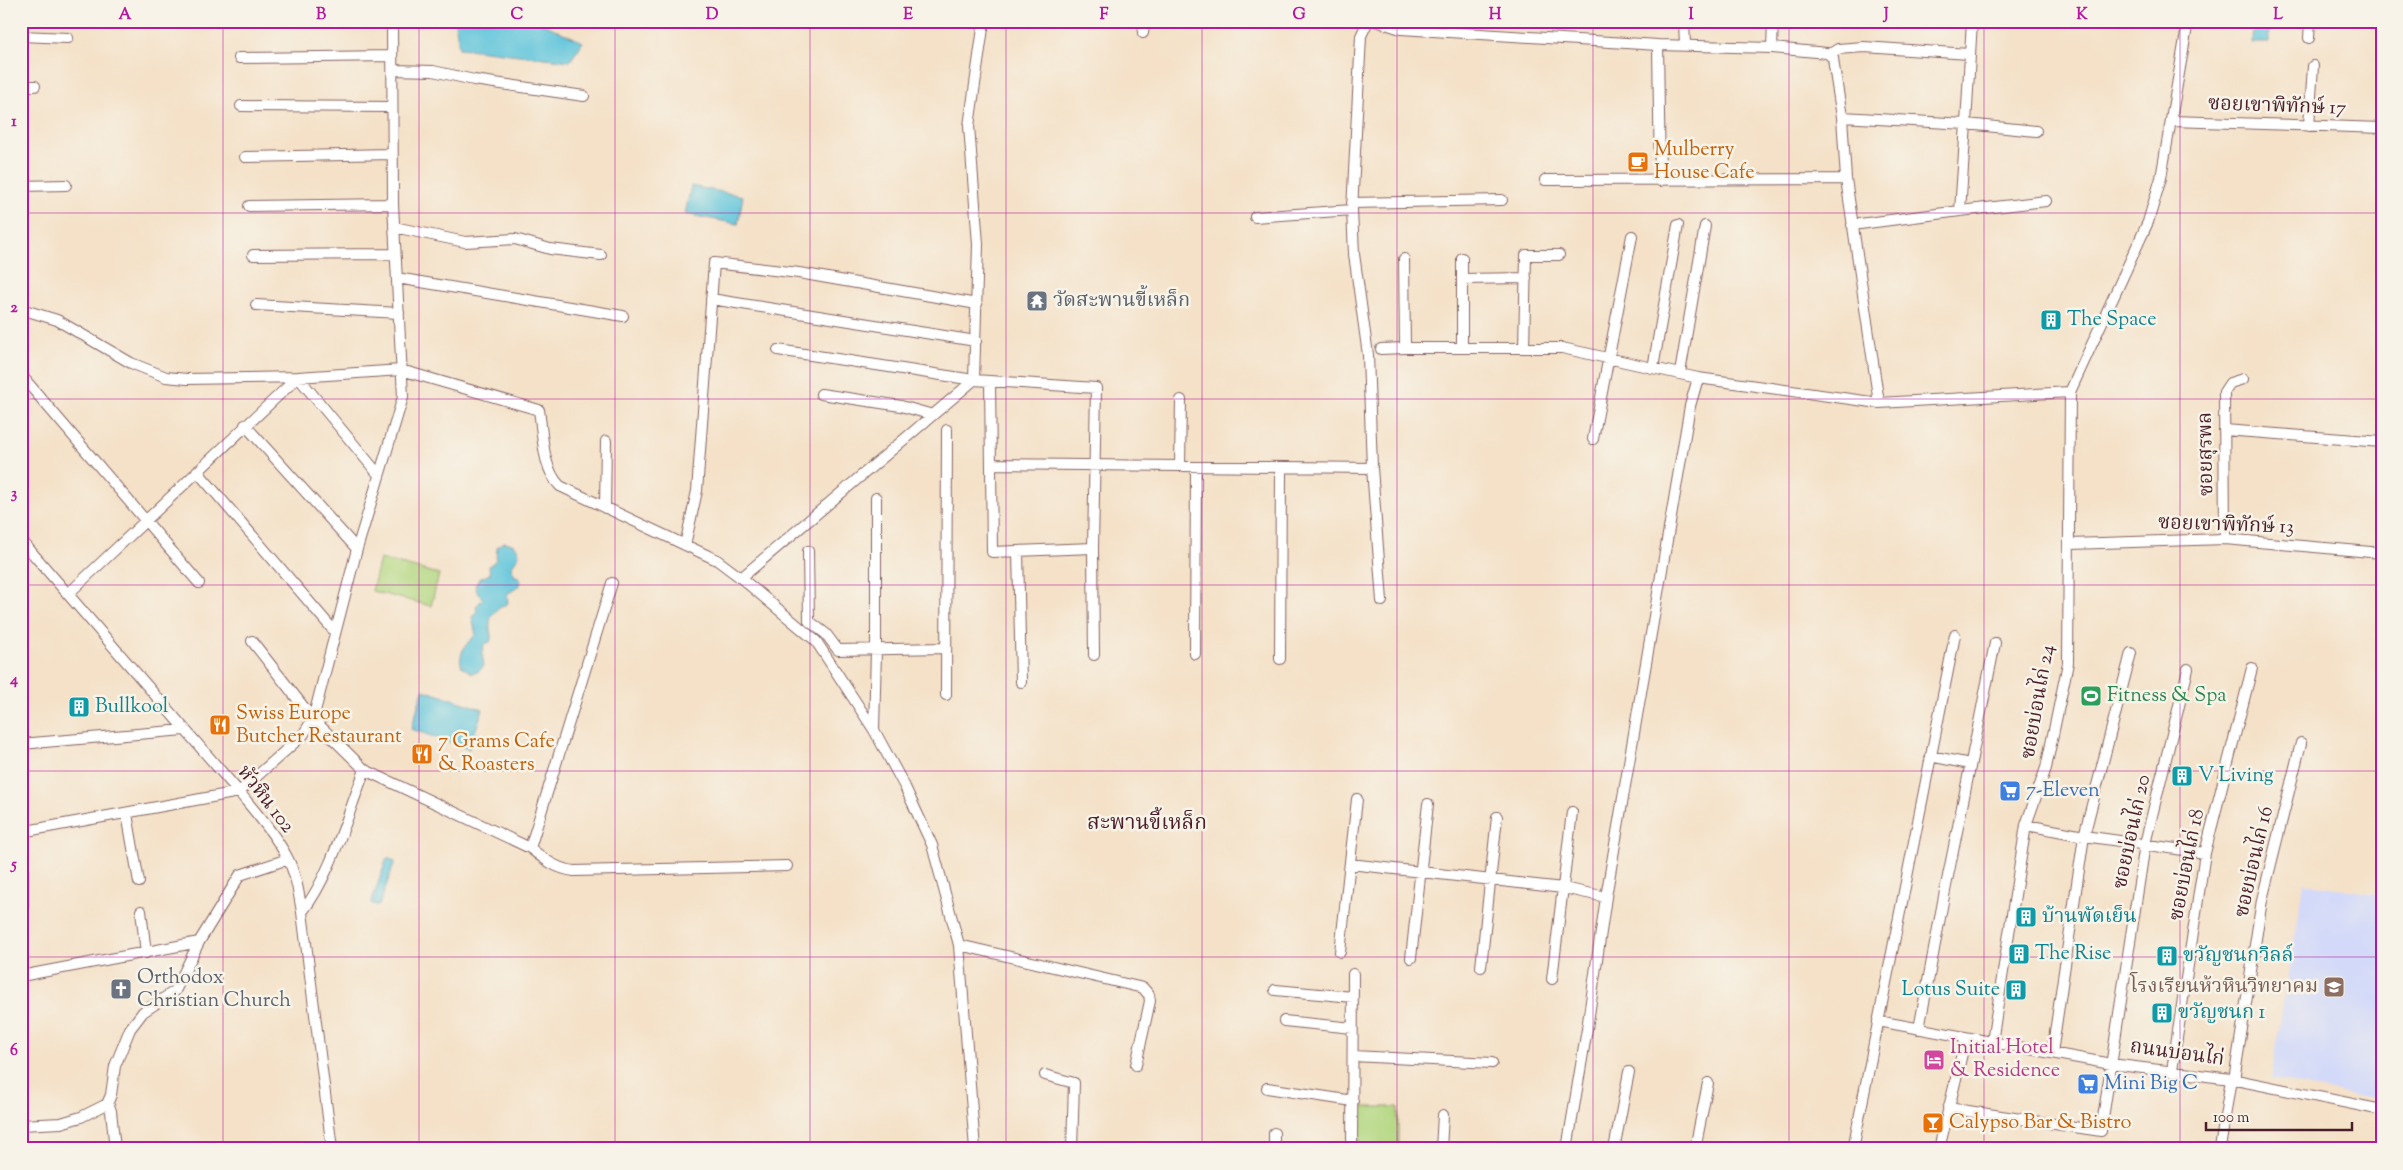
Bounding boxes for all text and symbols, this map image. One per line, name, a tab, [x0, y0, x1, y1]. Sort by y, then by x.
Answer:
text: A	[119, 4, 132, 27]
text: B	[316, 4, 326, 27]
text: C	[511, 4, 524, 27]
text: D	[706, 4, 719, 27]
text: E	[903, 4, 913, 27]
text: F	[1100, 4, 1109, 27]
text: G	[1292, 4, 1306, 27]
text: H	[1489, 4, 1502, 27]
text: I	[1688, 4, 1694, 27]
text: J	[1882, 4, 1889, 27]
text: K	[2076, 4, 2088, 27]
text: L	[2273, 4, 2283, 27]
street label: ซอยเขาพิทักษ์ 17	[2207, 90, 2347, 124]
text: 1	[11, 111, 17, 134]
place label: Mulberry House Cafe	[1654, 136, 1755, 188]
cafe icon: Mulberry House Cafe	[1626, 150, 1650, 174]
place label: วัดสะพานขี้เหล็ก	[1053, 284, 1190, 316]
temple icon: วัดสะพานขี้เหล็ก	[1025, 289, 1049, 313]
text: 2	[10, 297, 18, 320]
place label: The Space	[2067, 306, 2157, 335]
building icon: The Space	[2039, 308, 2063, 332]
street label: ซอยสุรพล	[2192, 412, 2222, 496]
text: 3	[11, 483, 18, 506]
street label: ซอยเขาพิทักษ์ 13	[2157, 509, 2295, 543]
street label: ซอยบ่อนไก่ 24	[2014, 642, 2063, 762]
text: 4	[9, 669, 18, 692]
place label: Fitness & Spa	[2107, 682, 2227, 711]
sports icon: Fitness & Spa	[2079, 684, 2103, 708]
place label: Bullkool	[95, 693, 169, 722]
building icon: Bullkool	[67, 695, 91, 719]
place label: Swiss Europe Butcher Restaurant	[236, 700, 402, 752]
restaurant icon: Swiss Europe Butcher Restaurant	[208, 713, 232, 737]
place label: 7 Grams Cafe & Roasters	[438, 728, 555, 780]
restaurant icon: 7 Grams Cafe & Roasters	[410, 742, 434, 766]
street label: หัวหิน 102	[229, 760, 301, 840]
place label: V Living	[2198, 762, 2274, 791]
building icon: V Living	[2170, 764, 2194, 788]
street label: ซอยบ่อนไก่ 20	[2106, 772, 2159, 892]
place label: 7-Eleven	[2026, 777, 2100, 806]
supermarket icon: 7-Eleven	[1998, 779, 2022, 803]
street label: ซอยบ่อนไก่ 16	[2227, 803, 2282, 920]
district label: สะพานขี้เหล็ก	[1087, 806, 1207, 839]
street label: ซอยบ่อนไก่ 18	[2162, 806, 2213, 923]
text: 5	[9, 854, 17, 877]
place label: บ้านพัดเย็น	[2042, 903, 2137, 932]
building icon: บ้านพัดเย็น	[2014, 905, 2038, 929]
place label: The Rise	[2035, 940, 2111, 969]
building icon: The Rise	[2007, 942, 2031, 966]
place label: ขวัญชนกวิลล์	[2183, 942, 2293, 971]
building icon: ขวัญชนกวิลล์	[2155, 944, 2179, 968]
place label: Orthodox Christian Church	[137, 964, 291, 1016]
place label: โรงเรียนห้วหินวิทยาคม	[2129, 971, 2318, 1002]
school or university icon: โรงเรียนห้วหินวิทยาคม	[2322, 975, 2346, 999]
place label: Lotus Suite	[1901, 976, 2000, 1005]
church icon: Orthodox Christian Church	[109, 977, 133, 1001]
building icon: Lotus Suite	[2004, 978, 2028, 1002]
place label: ขวัญชนก 1	[2178, 999, 2265, 1028]
building icon: ขวัญชนก 1	[2150, 1001, 2174, 1025]
street label: ถนนบ่อนไก่	[2128, 1032, 2226, 1075]
place label: Initial Hotel & Residence	[1950, 1034, 2060, 1086]
text: 6	[10, 1040, 18, 1063]
hotel icon: Initial Hotel & Residence	[1922, 1048, 1946, 1072]
place label: Mini Big C	[2104, 1070, 2198, 1099]
supermarket icon: Mini Big C	[2076, 1072, 2100, 1096]
scale bar	[2206, 1100, 2352, 1132]
text: 100 m	[2213, 1108, 2250, 1129]
place label: Calypso Bar & Bistro	[1949, 1109, 2132, 1138]
bar icon: Calypso Bar & Bistro	[1921, 1111, 1945, 1135]

